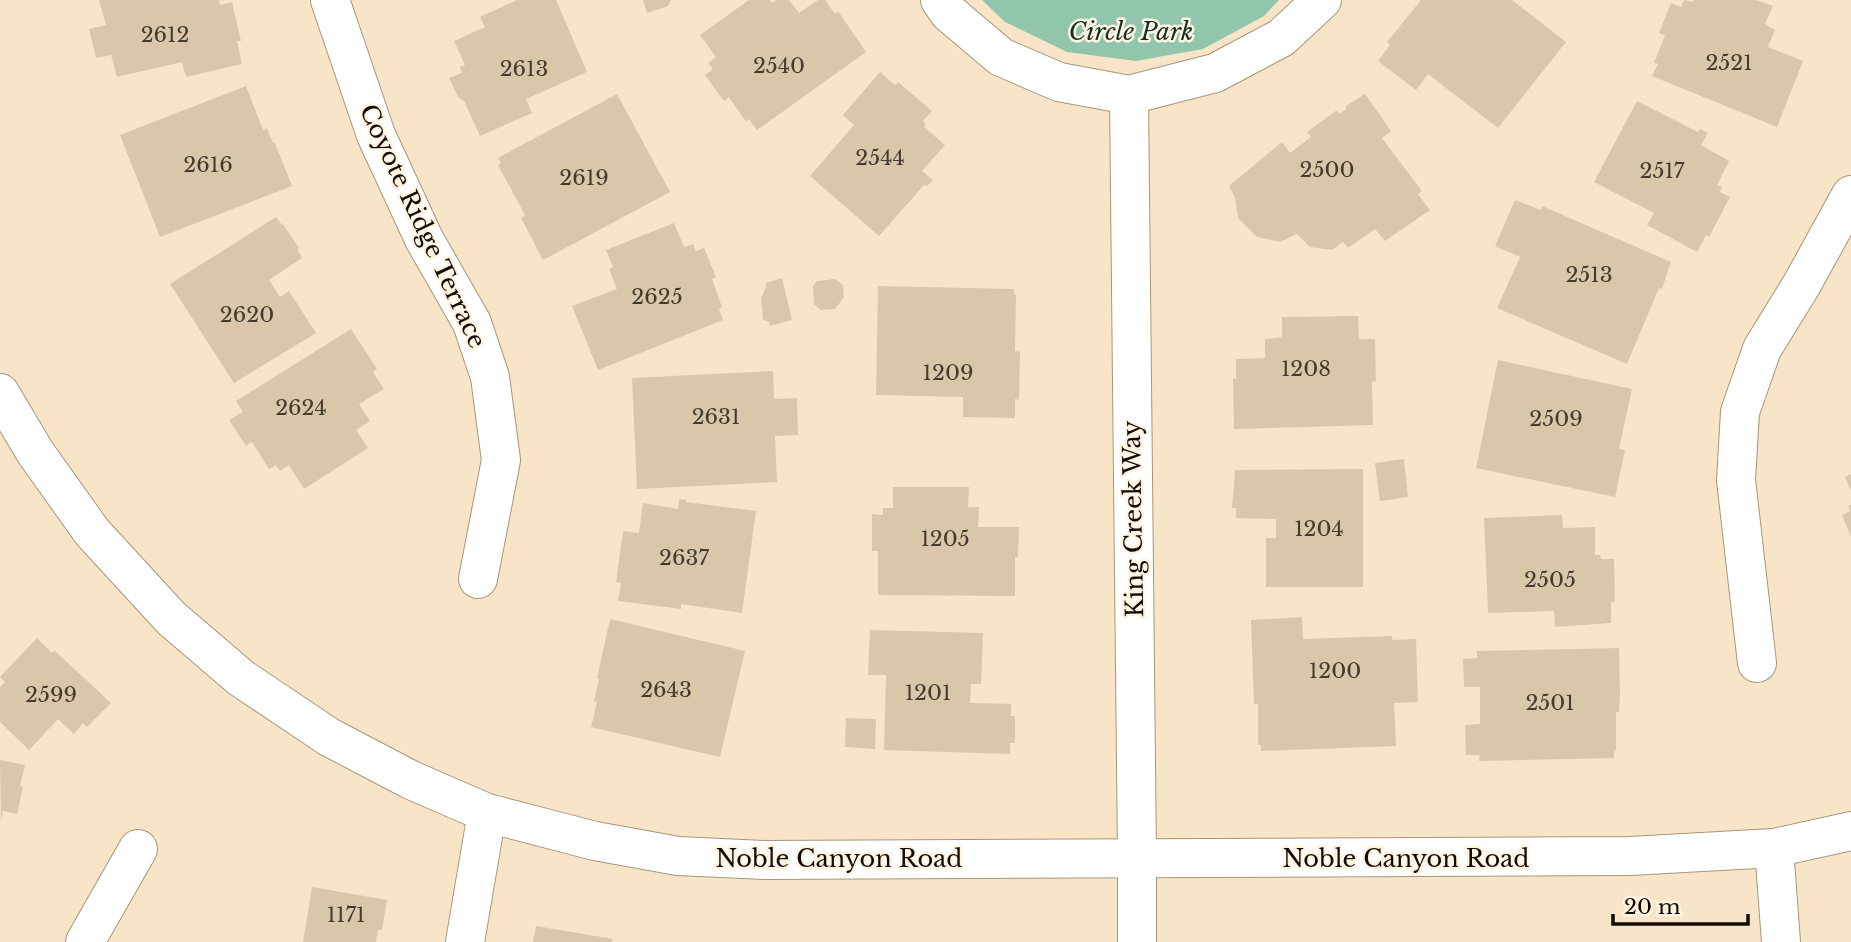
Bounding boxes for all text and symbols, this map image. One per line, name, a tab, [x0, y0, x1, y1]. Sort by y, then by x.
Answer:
park label: Circle Park	[1069, 17, 1193, 46]
house number: 2612	[141, 22, 189, 48]
house number: 2521	[1705, 50, 1753, 76]
house number: 2540	[753, 53, 805, 79]
house number: 2613	[500, 56, 548, 82]
street label: Coyote Ridge Terrace	[354, 100, 492, 352]
house number: 2544	[855, 145, 905, 171]
house number: 2616	[183, 152, 233, 178]
house number: 2500	[1300, 157, 1354, 183]
house number: 2517	[1640, 158, 1685, 184]
house number: 2619	[559, 165, 609, 191]
house number: 2513	[1565, 262, 1613, 288]
house number: 2625	[631, 284, 683, 310]
house number: 2620	[220, 302, 274, 328]
house number: 1208	[1281, 356, 1331, 382]
house number: 1209	[923, 360, 973, 386]
house number: 2624	[275, 395, 327, 421]
house number: 2631	[692, 404, 740, 430]
house number: 2509	[1529, 406, 1583, 432]
street label: King Creek Way	[1117, 420, 1149, 618]
house number: 1204	[1294, 516, 1344, 542]
house number: 1205	[920, 526, 970, 552]
house number: 2637	[659, 545, 709, 571]
house number: 2505	[1524, 567, 1576, 593]
house number: 1200	[1309, 658, 1361, 684]
house number: 2643	[640, 677, 692, 703]
house number: 1201	[905, 680, 951, 706]
house number: 2599	[25, 682, 77, 708]
house number: 2501	[1525, 690, 1575, 716]
street label: Noble Canyon Road	[715, 844, 963, 873]
street label: Noble Canyon Road	[1282, 844, 1530, 873]
scale bar	[1613, 883, 1748, 927]
text: 20 m	[1624, 894, 1681, 920]
house number: 1171	[327, 902, 365, 928]

